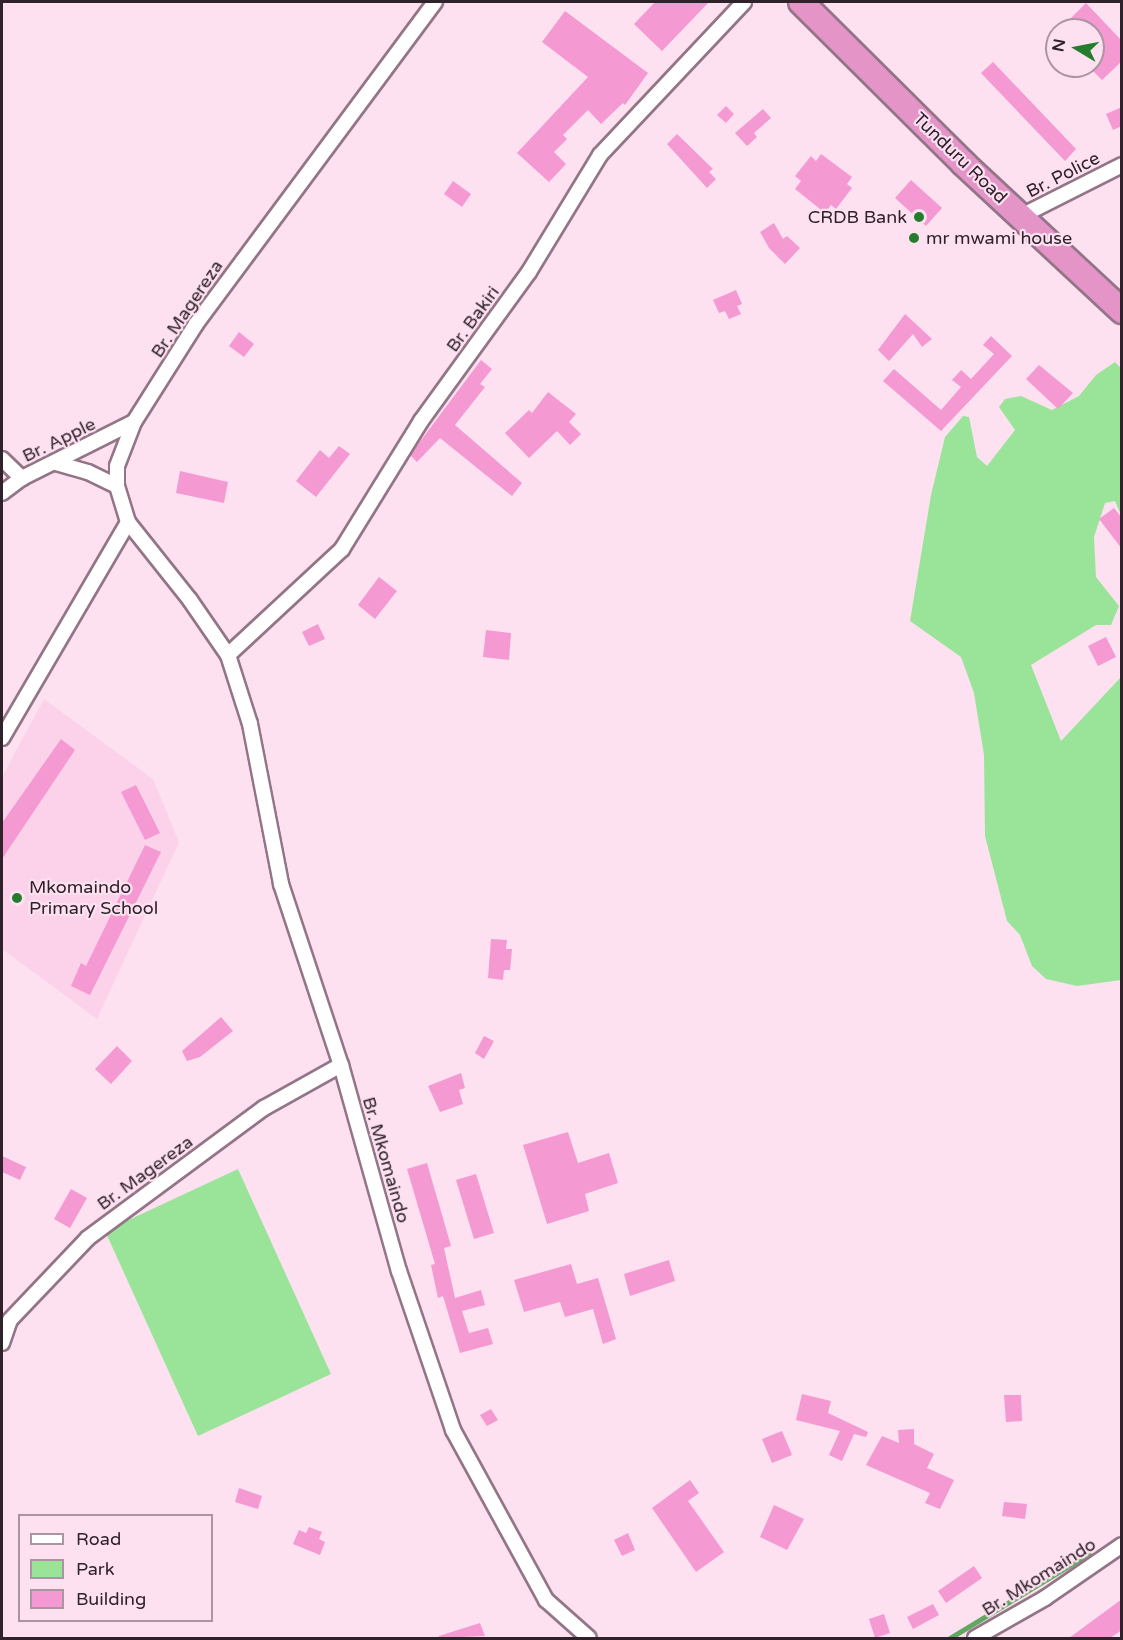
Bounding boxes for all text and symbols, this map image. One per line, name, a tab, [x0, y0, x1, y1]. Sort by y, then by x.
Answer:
north arrow	[1045, 18, 1105, 78]
text: N	[1048, 37, 1070, 53]
street label: Tunduru Road	[909, 108, 1011, 208]
street label: Br. Police	[1023, 147, 1103, 203]
place label: CRDB Bank	[808, 206, 907, 228]
marker: CRDB Bank	[912, 210, 926, 224]
place label: mr mwami house	[926, 227, 1072, 249]
marker: mr mwami house	[907, 231, 921, 245]
street label: Br. Magereza	[146, 256, 228, 362]
street label: Br. Bakiri	[442, 282, 504, 356]
street label: Br. Apple	[19, 413, 99, 467]
place label: Mkomaindo Primary School	[29, 877, 158, 920]
marker: Mkomaindo Primary School	[10, 891, 24, 905]
street label: Br. Mkomaindo	[358, 1094, 414, 1226]
street label: Br. Magereza	[93, 1131, 197, 1215]
legend	[18, 1514, 213, 1622]
text: Road	[76, 1528, 121, 1550]
street label: Br. Mkomaindo	[978, 1533, 1100, 1621]
text: Park	[76, 1558, 114, 1580]
text: Building	[76, 1588, 146, 1610]

